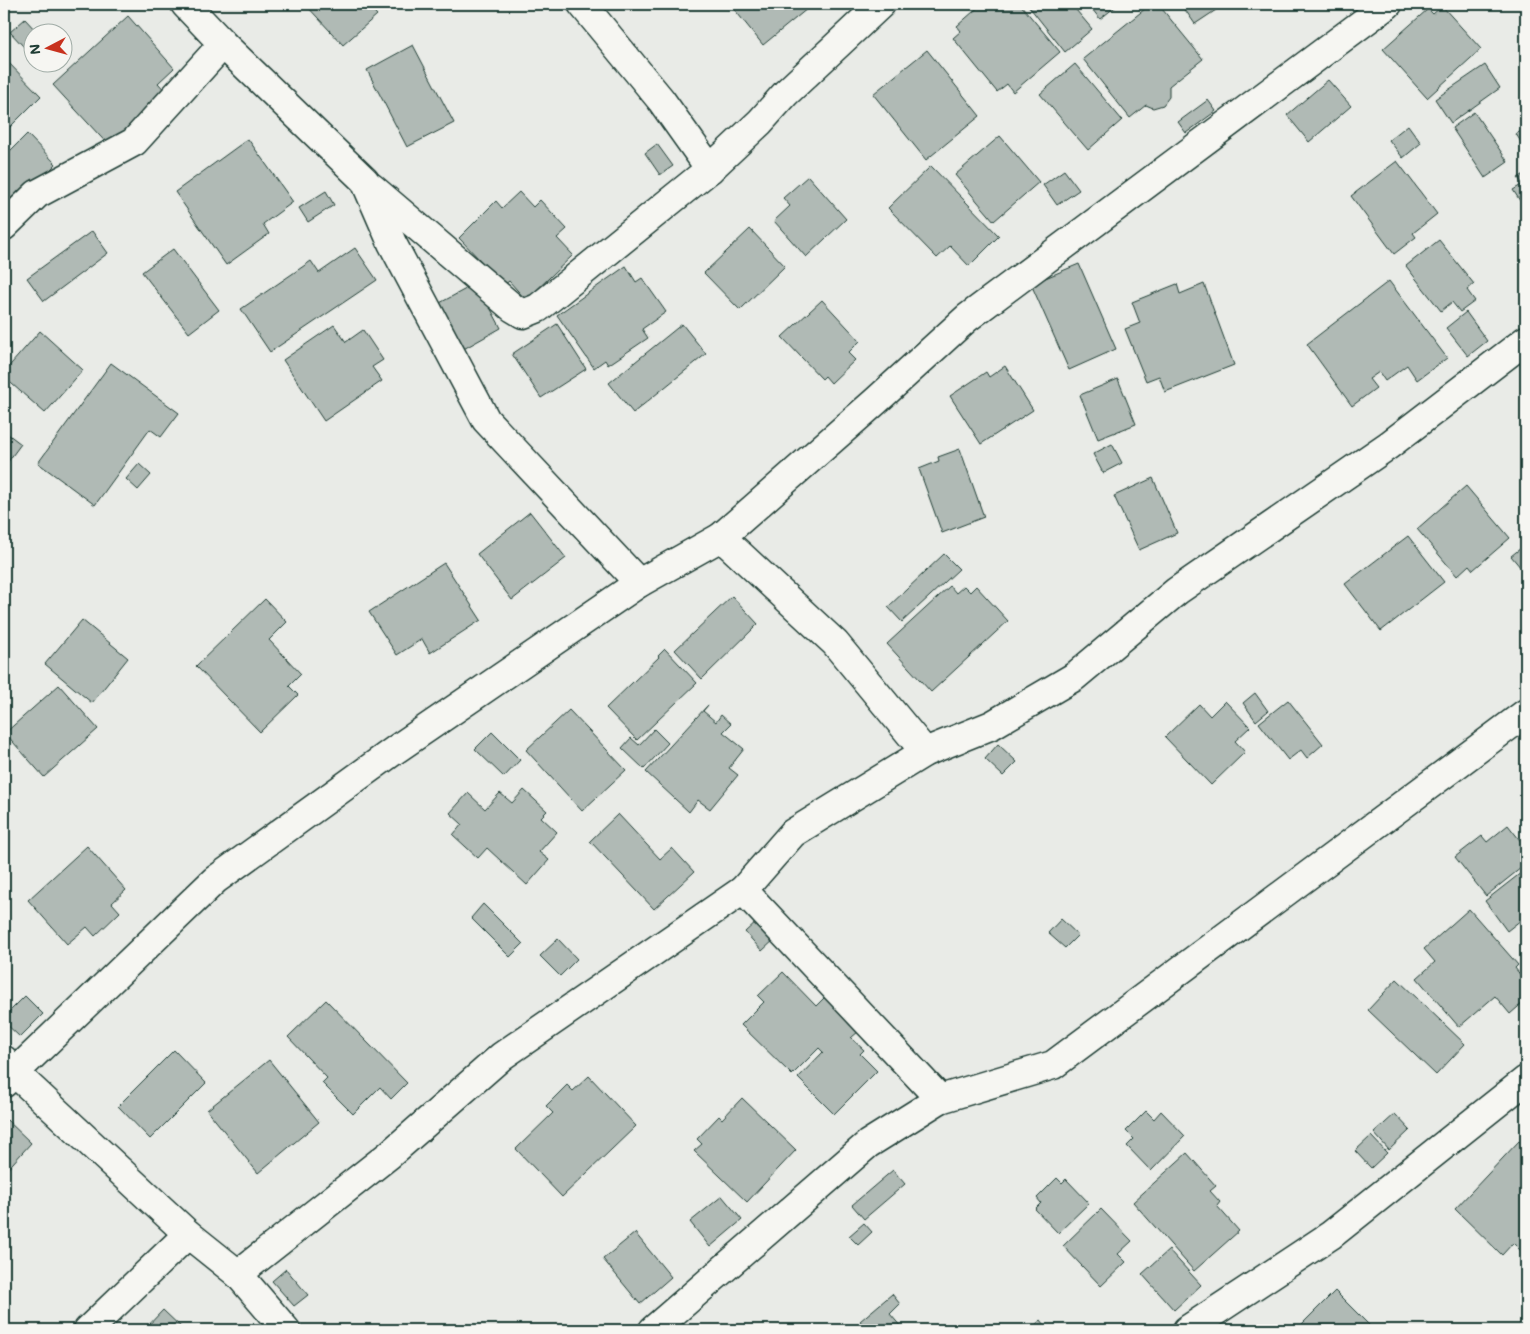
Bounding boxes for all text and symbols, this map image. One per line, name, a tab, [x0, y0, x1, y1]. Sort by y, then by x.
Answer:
north arrow	[22, 22, 72, 72]
text: N	[25, 43, 45, 56]

